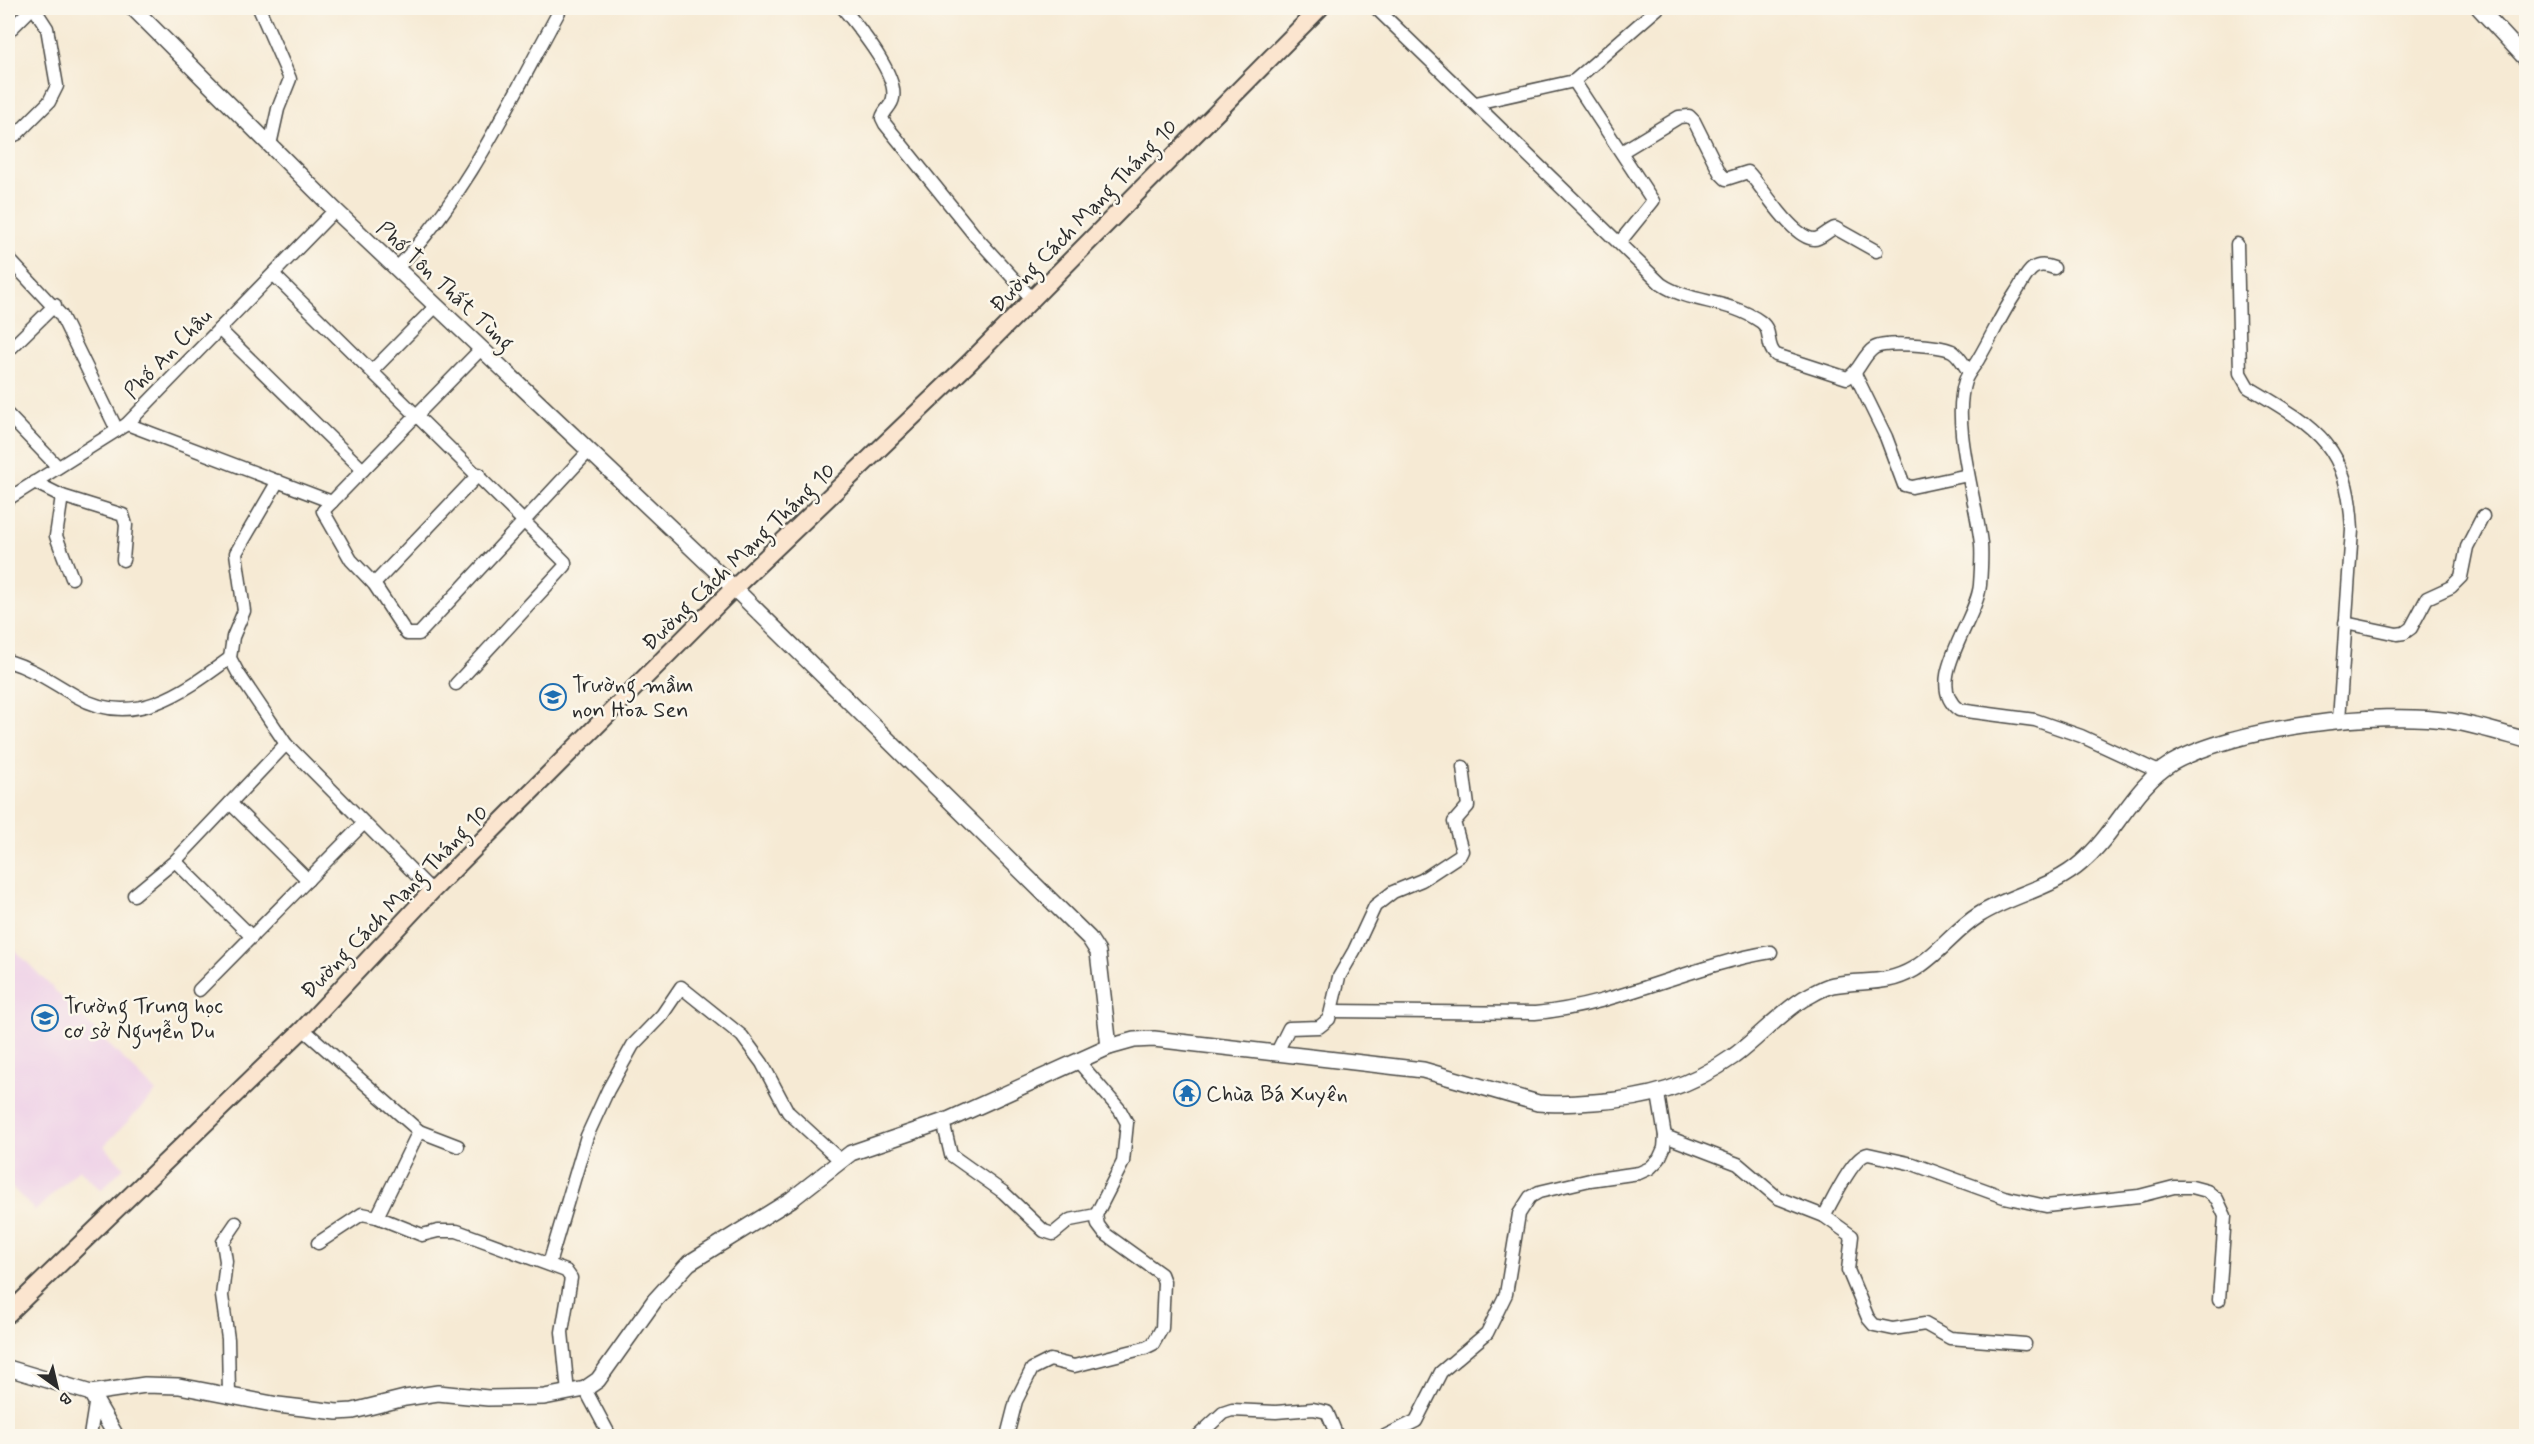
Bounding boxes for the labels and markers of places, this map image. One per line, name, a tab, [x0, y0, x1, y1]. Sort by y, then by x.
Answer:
place label: Trường mầm non Hoa Sen	[572, 672, 693, 725]
school or university icon: Trường mầm non Hoa Sen	[538, 682, 568, 712]
place label: Trường Trung học cơ sở Nguyễn Du	[64, 993, 223, 1049]
school or university icon: Trường Trung học cơ sở Nguyễn Du	[30, 1003, 60, 1033]
temple icon: Chùa Bá Xuyên	[1172, 1078, 1202, 1108]
place label: Chùa Bá Xuyên	[1206, 1081, 1348, 1109]

